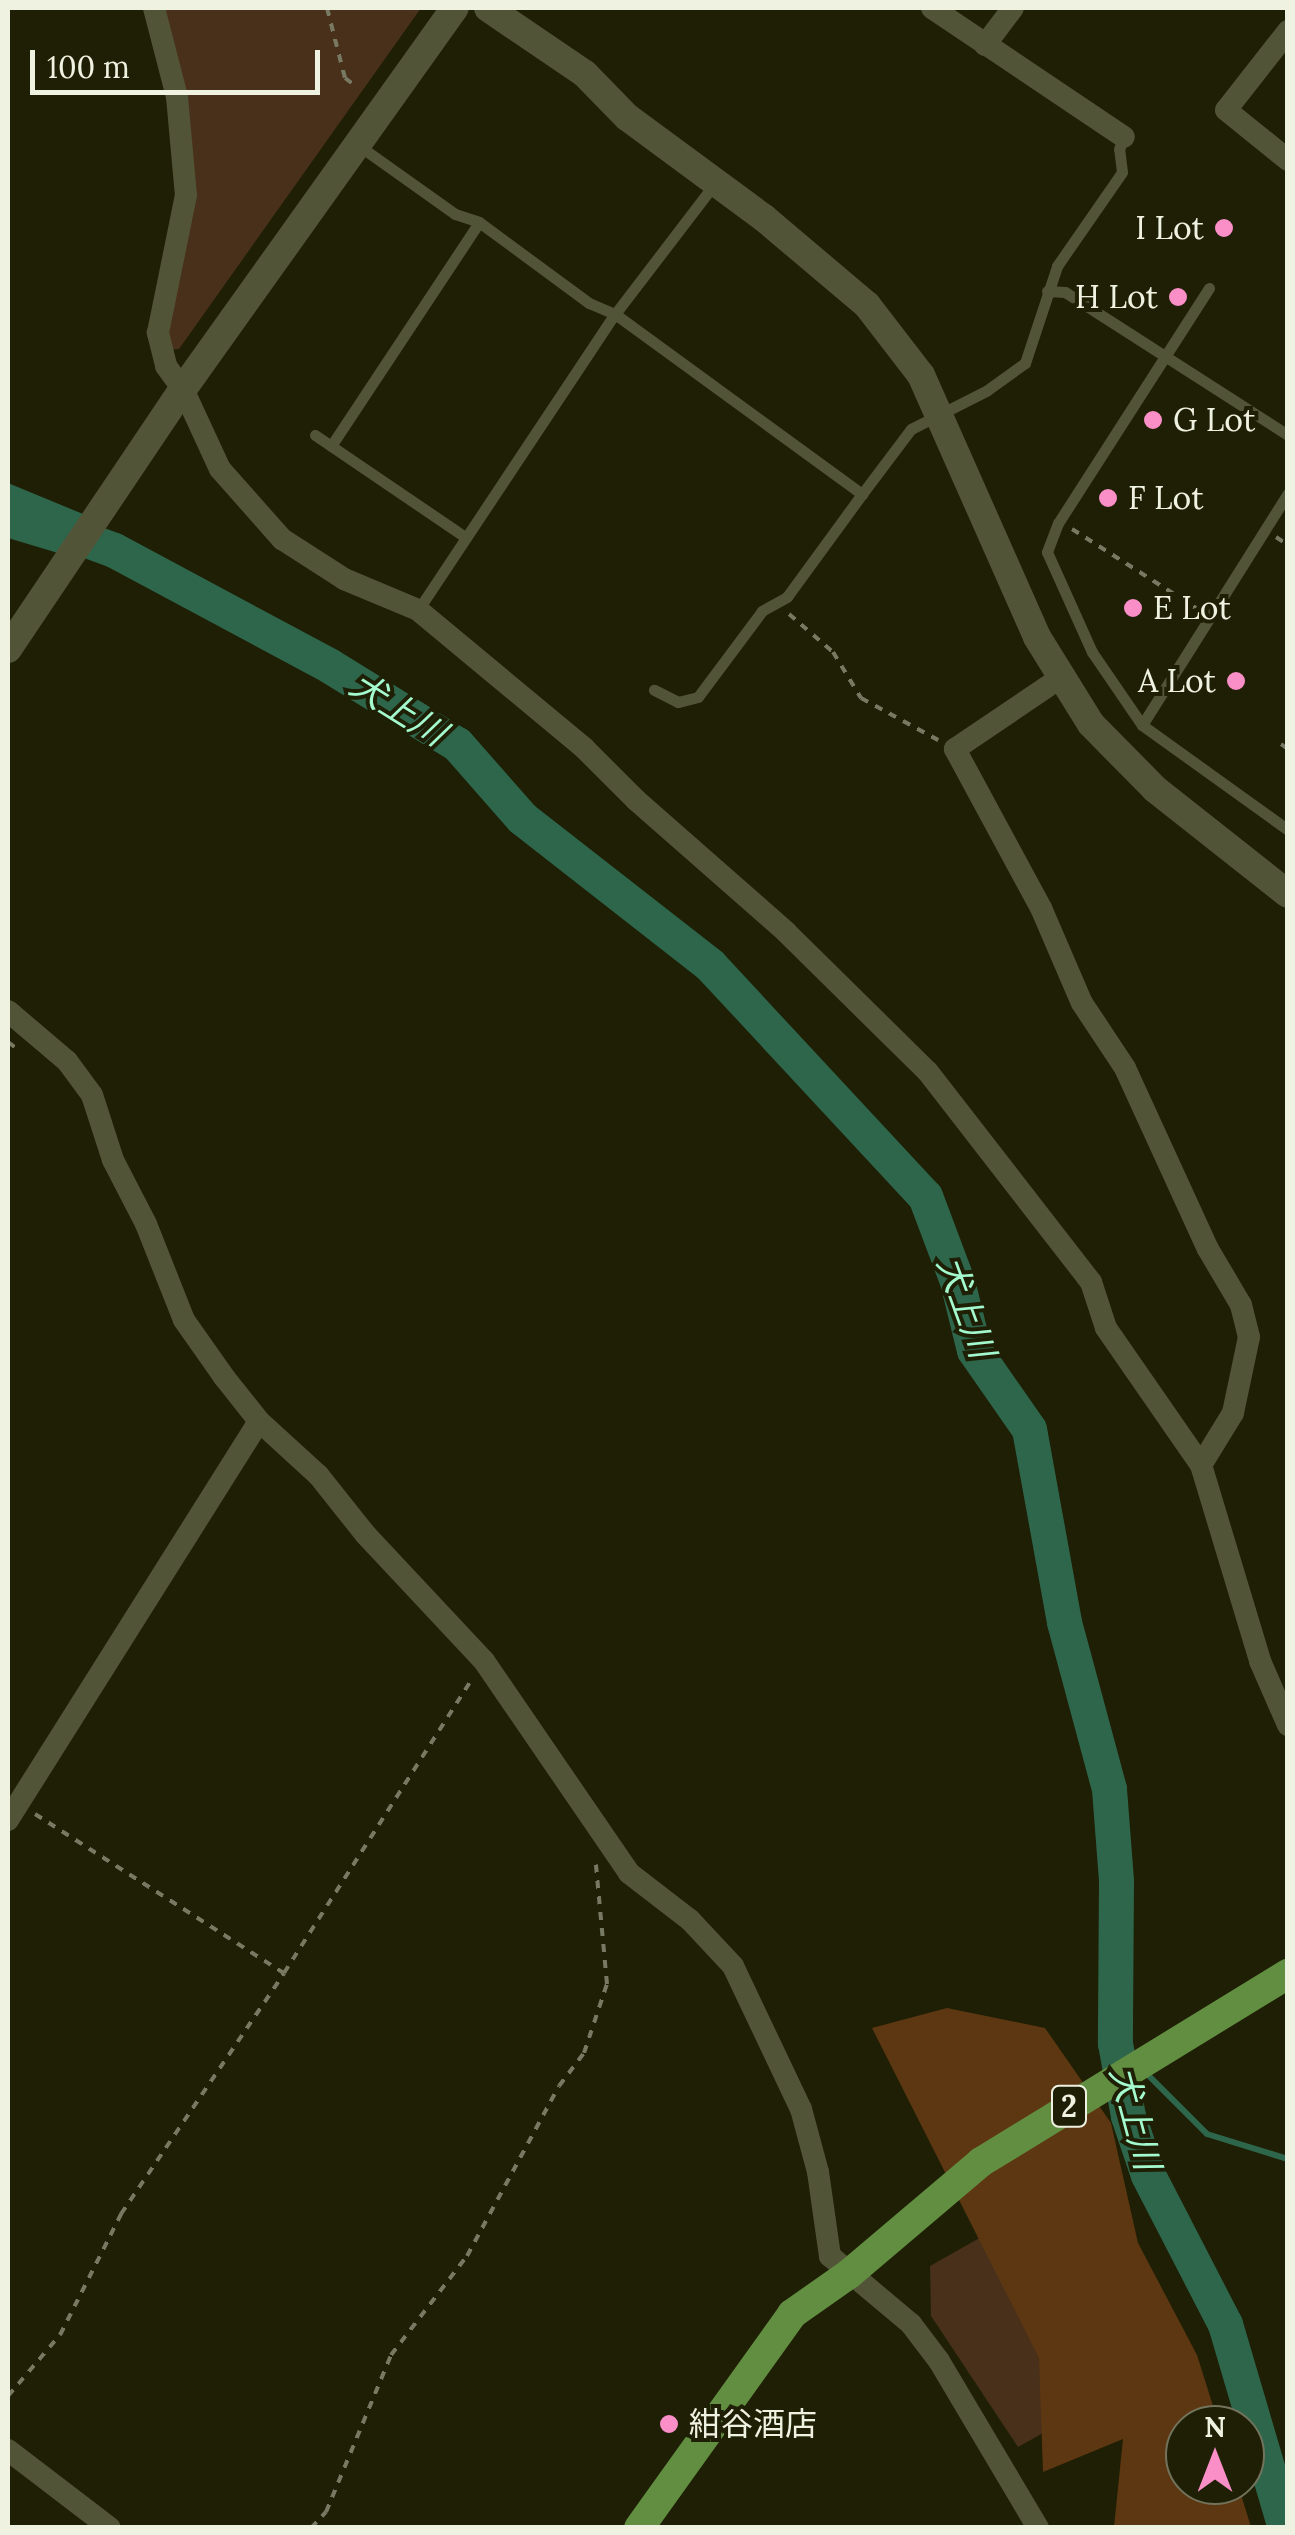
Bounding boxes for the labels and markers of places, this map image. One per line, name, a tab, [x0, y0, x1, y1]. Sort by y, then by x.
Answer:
place label: I Lot	[1135, 209, 1204, 247]
marker: I Lot	[1213, 217, 1235, 239]
place label: H Lot	[1075, 278, 1158, 316]
marker: H Lot	[1167, 286, 1189, 308]
place label: G Lot	[1173, 401, 1255, 439]
marker: G Lot	[1142, 409, 1164, 431]
place label: F Lot	[1128, 479, 1204, 517]
marker: F Lot	[1097, 487, 1119, 509]
place label: E Lot	[1153, 589, 1231, 627]
marker: E Lot	[1122, 597, 1144, 619]
place label: A Lot	[1138, 662, 1216, 700]
marker: A Lot	[1225, 670, 1247, 692]
place label: 紺谷酒店	[689, 2405, 817, 2443]
marker: 紺谷酒店	[658, 2413, 680, 2435]

